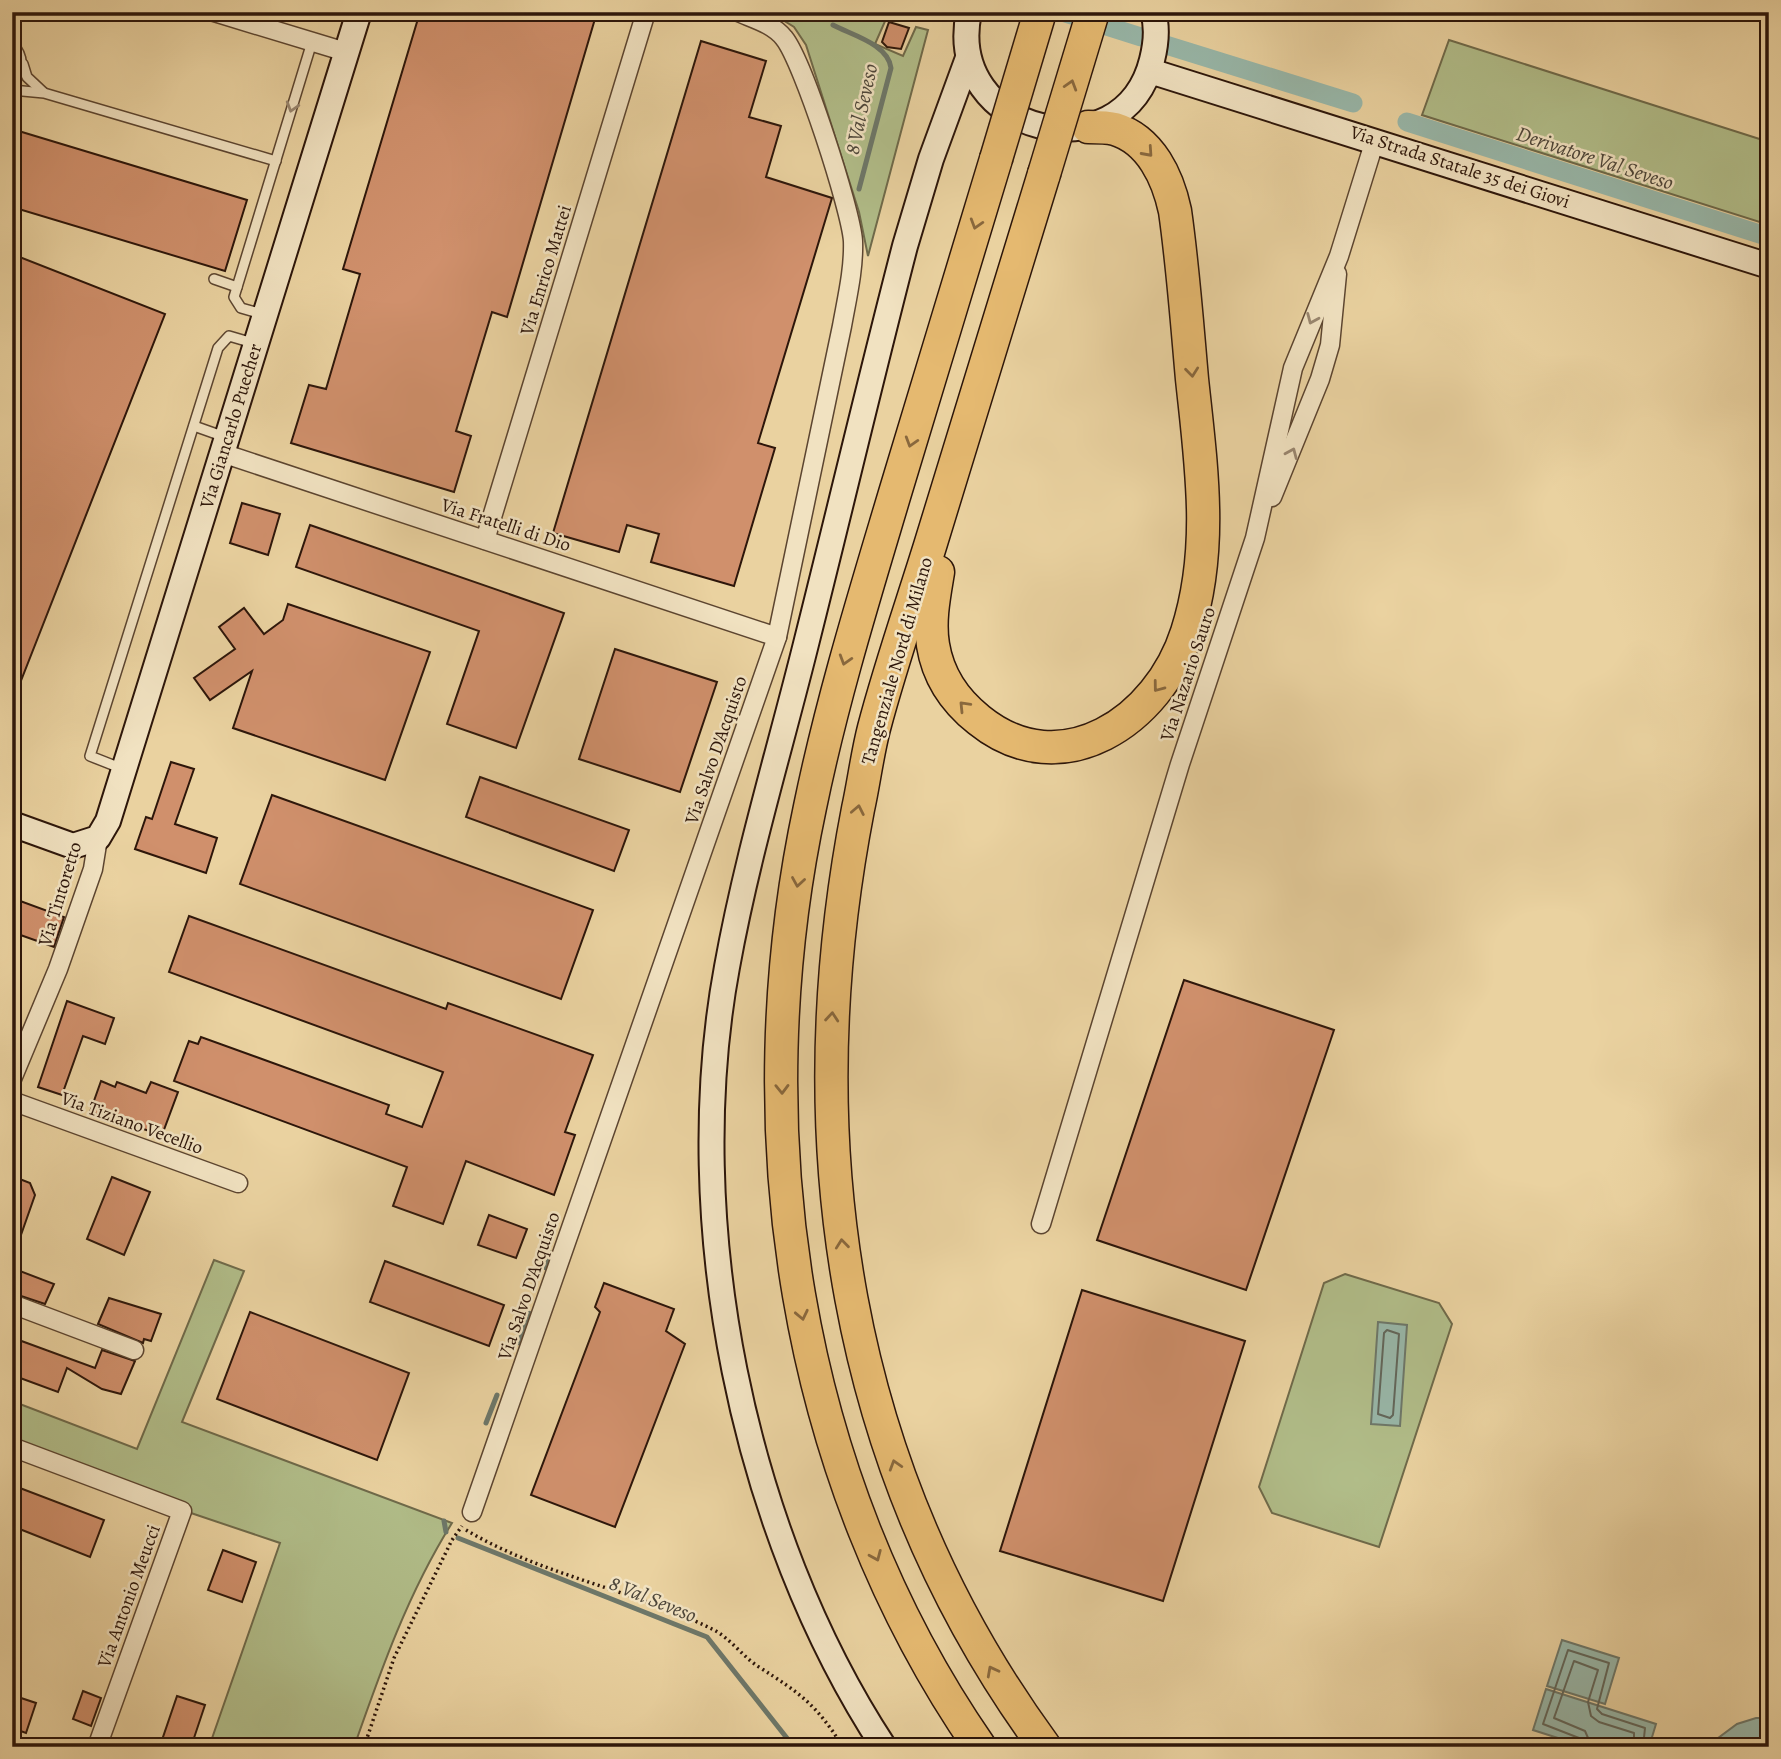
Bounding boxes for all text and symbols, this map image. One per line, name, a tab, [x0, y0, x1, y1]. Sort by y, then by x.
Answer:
water label: 8 Val Seveso	[838, 61, 884, 157]
one-way arrow	[1062, 79, 1077, 91]
one-way arrow	[286, 101, 301, 113]
street label: Via Strada Statale 35 dei Giovi	[1346, 119, 1573, 215]
water label: Derivatore Val Seveso	[1513, 119, 1677, 197]
one-way arrow	[1140, 144, 1152, 157]
street label: Via Enrico Mattei	[514, 202, 578, 339]
one-way arrow	[970, 218, 985, 230]
one-way arrow	[1306, 312, 1320, 324]
street label: Via Giancarlo Puecher	[193, 341, 268, 512]
one-way arrow	[1184, 367, 1199, 378]
one-way arrow	[904, 435, 919, 447]
one-way arrow	[1284, 447, 1298, 460]
street label: Via Fratelli di Dio	[437, 492, 574, 558]
street label: Tangenziale Nord di Milano	[855, 554, 939, 768]
street label: Via Nazario Sauro	[1154, 604, 1222, 745]
one-way arrow	[839, 653, 854, 665]
street label: Via Salvo D'Acquisto	[678, 672, 754, 828]
one-way arrow	[1154, 680, 1166, 692]
one-way arrow	[960, 701, 972, 714]
one-way arrow	[850, 804, 865, 816]
street label: Via Tintoretto	[32, 839, 88, 950]
one-way arrow	[791, 876, 806, 888]
one-way arrow	[824, 1012, 839, 1023]
one-way arrow	[775, 1084, 790, 1095]
street label: Via Tiziano Vecellio	[56, 1085, 207, 1161]
street label: Via Salvo D'Acquisto	[491, 1208, 567, 1364]
one-way arrow	[835, 1239, 850, 1250]
one-way arrow	[794, 1309, 808, 1321]
one-way arrow	[889, 1459, 904, 1471]
street label: Via Antonio Meucci	[91, 1521, 167, 1672]
one-way arrow	[868, 1548, 882, 1561]
water label: 8 Val Seveso	[605, 1569, 701, 1629]
one-way arrow	[987, 1665, 1000, 1678]

